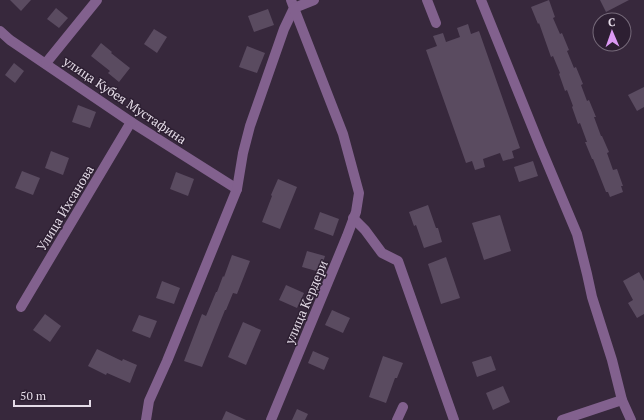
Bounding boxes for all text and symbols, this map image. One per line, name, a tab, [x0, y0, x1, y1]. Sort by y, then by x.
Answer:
north arrow	[592, 12, 632, 52]
text: С	[608, 15, 615, 29]
street label: улица Кубея Мустафина	[59, 51, 191, 148]
street label: Улица Ихсанова	[32, 161, 98, 254]
street label: улица Кердери	[280, 257, 332, 348]
scale bar	[14, 382, 90, 408]
text: 50 m	[20, 388, 47, 403]

